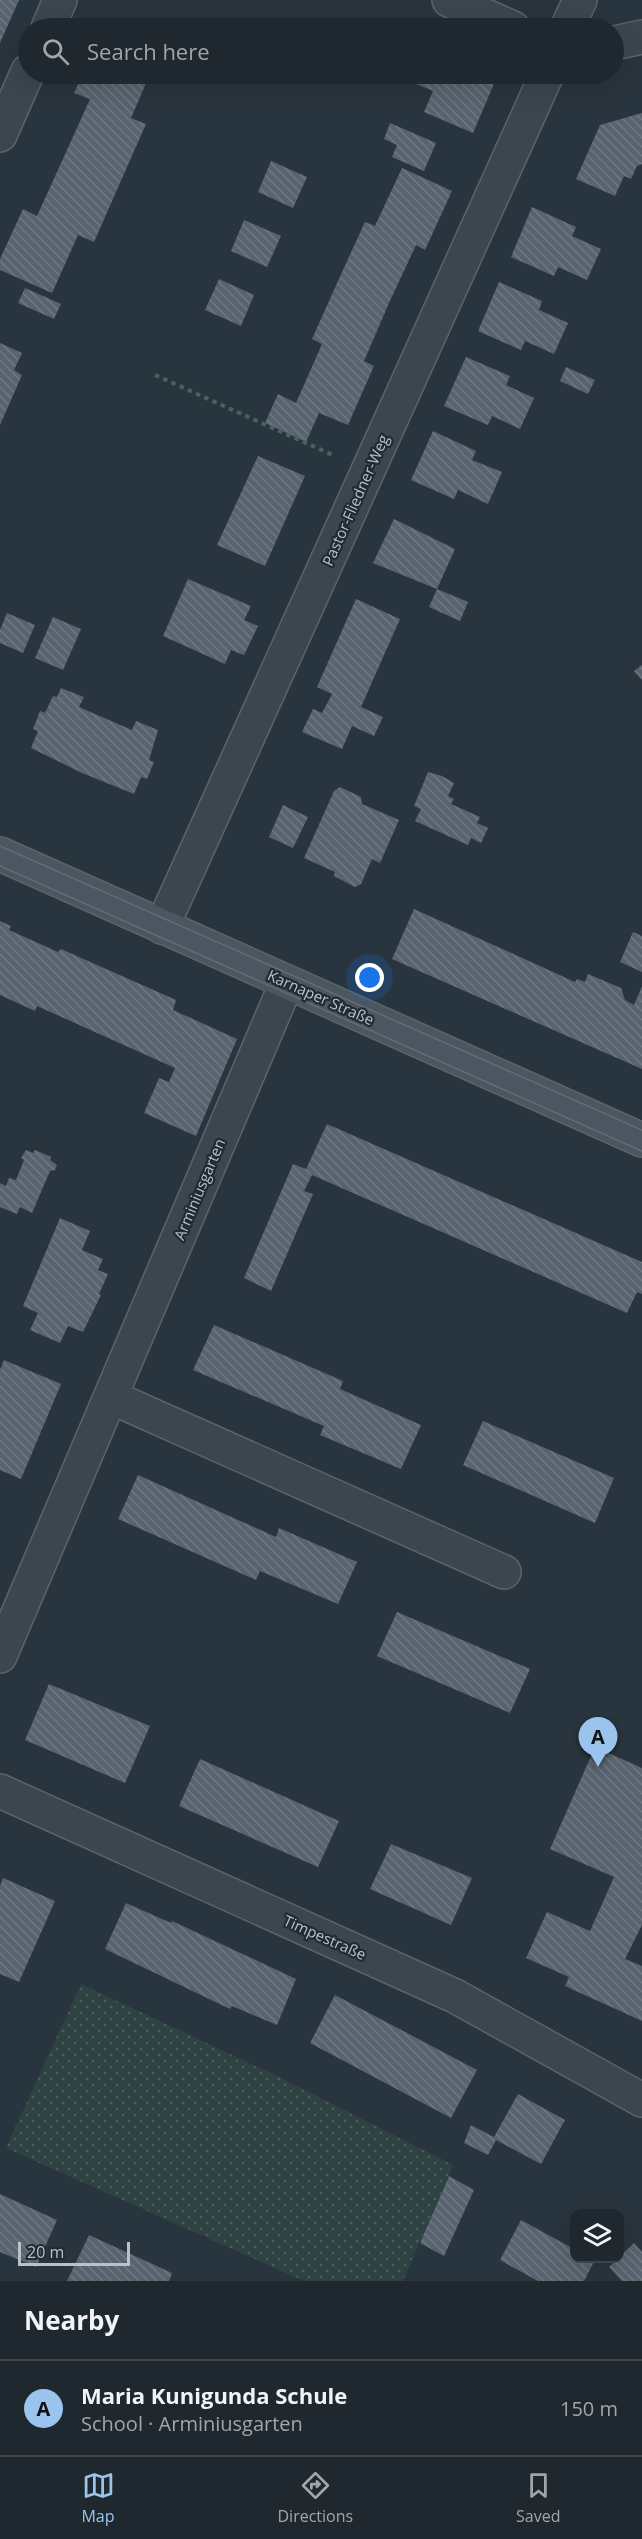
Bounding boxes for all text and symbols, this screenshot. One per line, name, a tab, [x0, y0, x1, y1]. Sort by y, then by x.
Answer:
search box	[18, 18, 624, 84]
icon: search	[39, 35, 72, 68]
text: Search here	[87, 36, 210, 66]
street label: Pastor-Fliedner-Weg	[317, 431, 393, 569]
your location	[355, 963, 384, 992]
street label: Karnaper Straße	[265, 965, 377, 1029]
street label: Arminiusgarten	[169, 1135, 229, 1243]
pin: A	[578, 1718, 618, 1767]
street label: Timpestraße	[281, 1910, 369, 1964]
map controls	[570, 2209, 624, 2263]
button: layers	[570, 2209, 624, 2263]
scale bar	[18, 2239, 130, 2266]
text: 20 m	[27, 2241, 64, 2263]
text: Nearby	[24, 2302, 119, 2338]
text: Maria Kunigunda Schule	[81, 2380, 347, 2410]
text: A	[37, 2395, 50, 2422]
text: 150 m	[560, 2395, 618, 2422]
text: School · Arminiusgarten	[81, 2410, 303, 2437]
tab: Map	[81, 2469, 115, 2527]
tab: Directions	[277, 2469, 353, 2527]
tab: Saved	[516, 2469, 561, 2527]

